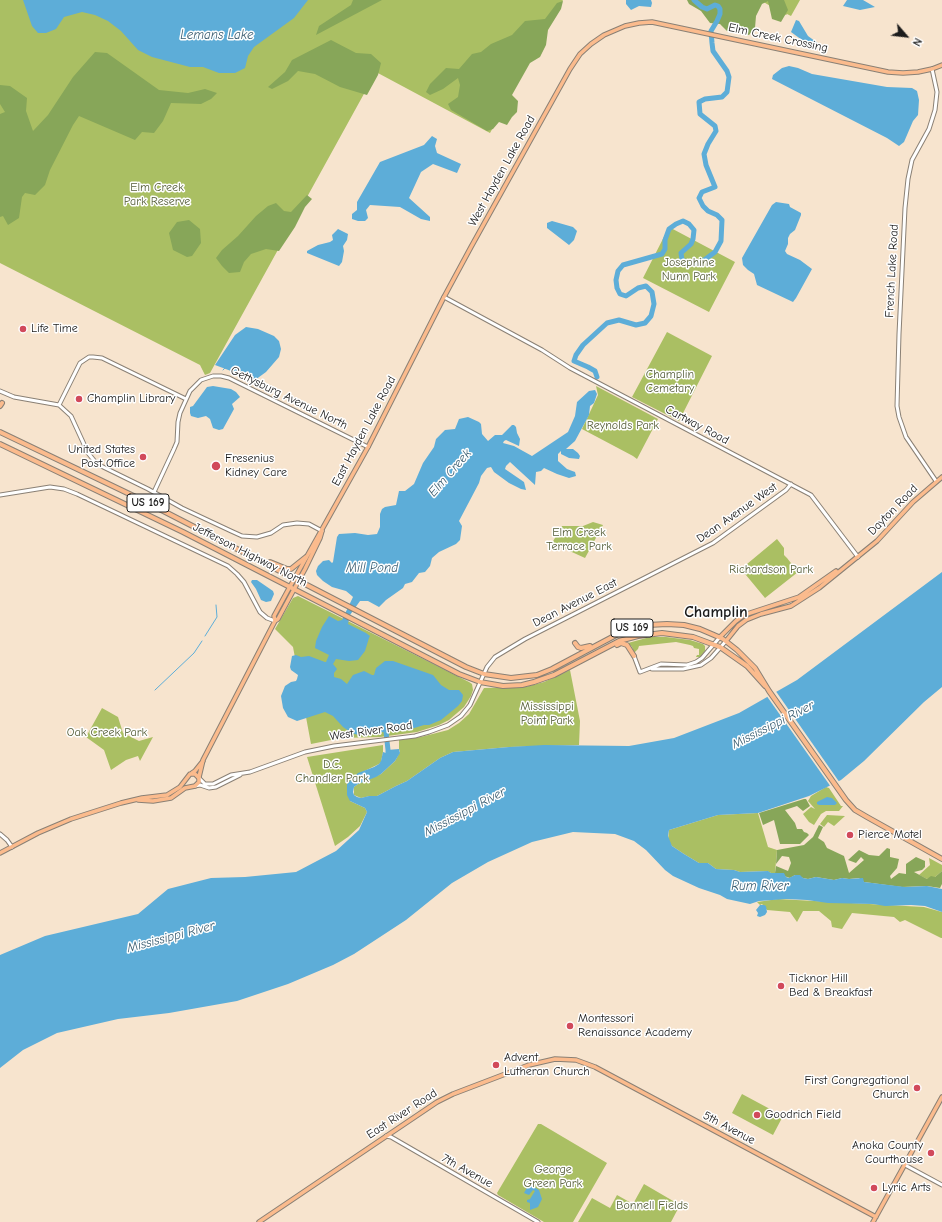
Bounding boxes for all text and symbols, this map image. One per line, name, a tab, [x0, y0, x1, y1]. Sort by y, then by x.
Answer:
north arrow	[886, 16, 926, 56]
street label: Elm Creek Crossing	[727, 20, 829, 56]
water label: Lemans Lake	[180, 27, 254, 43]
text: N	[910, 36, 924, 48]
street label: West Hayden Lake Road	[466, 113, 538, 229]
park label: Elm Creek Park Reserve	[124, 181, 190, 209]
street label: French Lake Road	[882, 224, 902, 318]
park label: Josephine Nunn Park	[662, 256, 716, 284]
place label: Life Time	[31, 322, 78, 336]
marker: Life Time	[18, 324, 28, 334]
street label: Gettysburg Avenue North	[228, 363, 350, 433]
park label: Champlin Cemetary	[646, 368, 694, 396]
street label: East Hayden Lake Road	[329, 374, 399, 488]
place label: Champlin Library	[87, 392, 175, 406]
marker: Champlin Library	[74, 394, 84, 404]
street label: Cartway Road	[663, 402, 731, 448]
park label: Reynolds Park	[587, 419, 659, 433]
place label: United States Post Office	[68, 443, 135, 471]
water label: Elm Creek	[425, 446, 475, 500]
marker: United States Post Office	[138, 452, 148, 462]
place label: Fresenius Kidney Care	[225, 452, 287, 480]
marker: Fresenius Kidney Care	[210, 460, 222, 472]
street label: Dean Avenue West	[694, 480, 780, 546]
street label: Dayton Road	[865, 482, 921, 538]
road number: US 169	[127, 494, 169, 512]
street label: Jefferson Highway North	[190, 520, 310, 590]
park label: Elm Creek Terrace Park	[546, 526, 612, 554]
water label: Mill Pond	[346, 560, 398, 576]
park label: Richardson Park	[729, 563, 813, 577]
street label: Dean Avenue East	[530, 576, 620, 630]
district label: Champlin	[684, 602, 748, 622]
road number: US 169	[611, 619, 653, 637]
water label: Mississippi River	[729, 698, 817, 752]
park label: Mississippi Point Park	[520, 700, 574, 728]
street label: West River Road	[329, 718, 413, 744]
park label: Oak Creek Park	[67, 726, 147, 740]
park label: D.C. Chandler Park	[295, 758, 369, 786]
water label: Mississippi River	[421, 784, 509, 840]
place label: Pierce Motel	[858, 828, 922, 842]
marker: Pierce Motel	[845, 830, 855, 840]
water label: Rum River	[731, 878, 789, 894]
water label: Mississippi River	[125, 918, 217, 956]
place label: Ticknor Hill Bed & Breakfast	[789, 972, 872, 1000]
marker: Ticknor Hill Bed & Breakfast	[776, 981, 786, 991]
place label: Montessori Renaissance Academy	[578, 1012, 692, 1040]
marker: Montessori Renaissance Academy	[565, 1021, 575, 1031]
place label: Advent Lutheran Church	[504, 1051, 590, 1079]
marker: Advent Lutheran Church	[491, 1060, 501, 1070]
place label: First Congregational Church	[804, 1074, 909, 1102]
marker: First Congregational Church	[912, 1083, 922, 1093]
street label: East River Road	[364, 1086, 440, 1142]
street label: 5th Avenue	[700, 1108, 758, 1148]
place label: Goodrich Field	[765, 1108, 841, 1122]
marker: Goodrich Field	[752, 1110, 762, 1120]
place label: Anoka County Courthouse	[852, 1139, 923, 1167]
marker: Anoka County Courthouse	[926, 1148, 936, 1158]
street label: 7th Avenue	[439, 1151, 495, 1191]
park label: George Green Park	[524, 1163, 582, 1191]
place label: Lyric Arts	[882, 1181, 931, 1195]
marker: Lyric Arts	[869, 1183, 879, 1193]
park label: Bonnell Fields	[616, 1199, 688, 1213]

